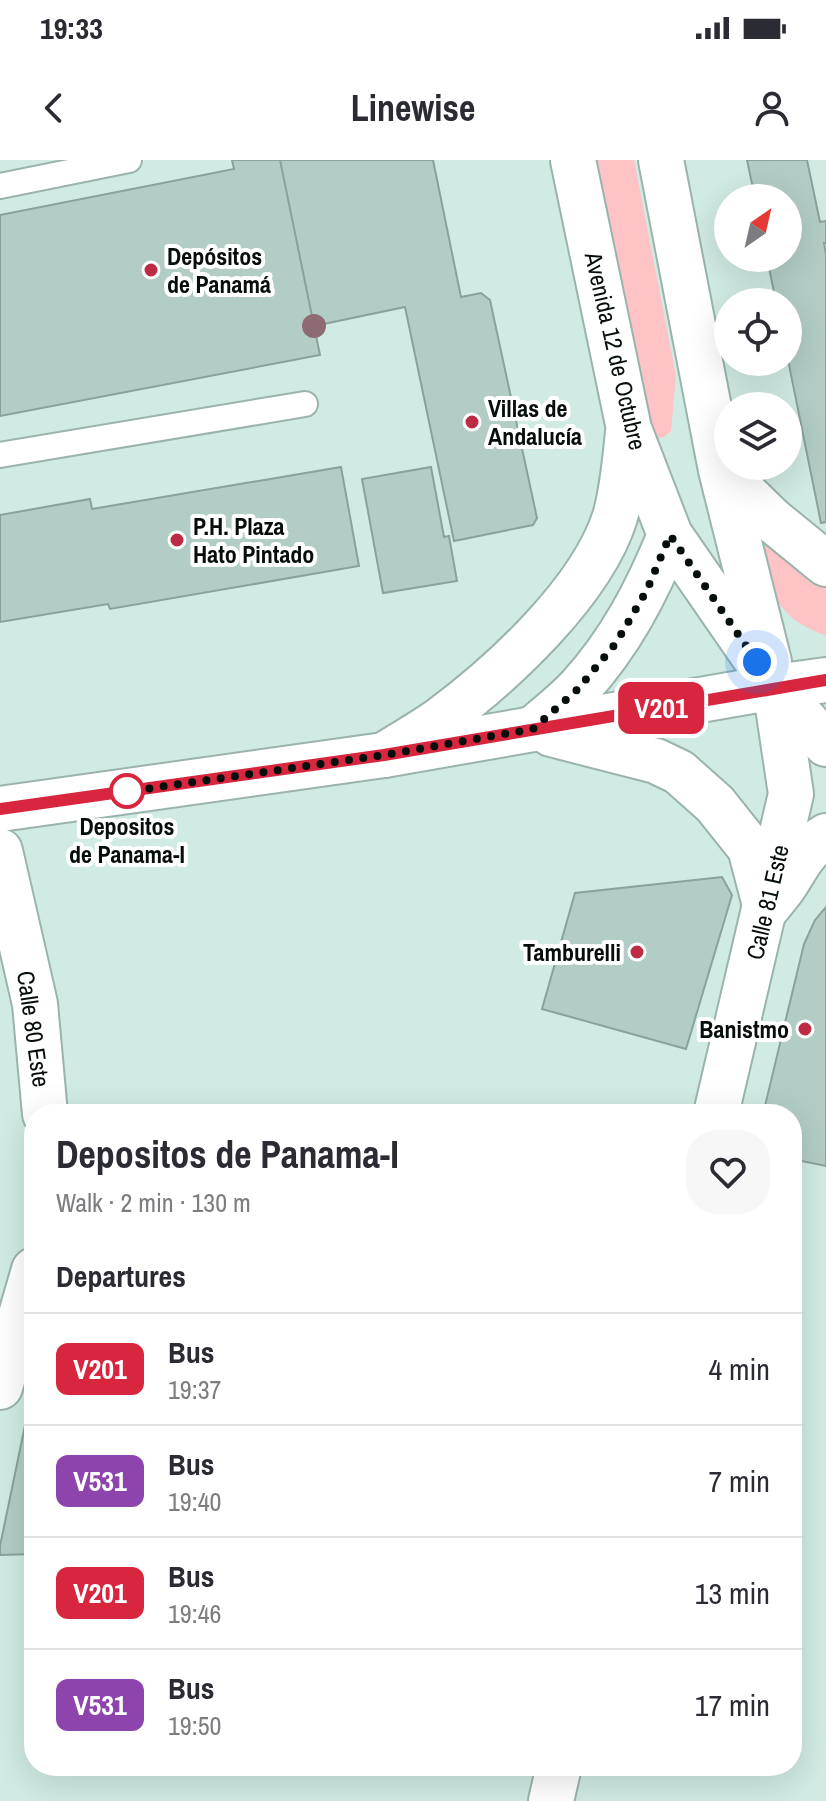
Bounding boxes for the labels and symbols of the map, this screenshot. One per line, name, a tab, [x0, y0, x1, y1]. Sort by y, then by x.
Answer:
north arrow	[714, 184, 802, 272]
place label: Depósitos de Panamá	[167, 240, 271, 300]
street label: Avenida 12 de Octubre	[577, 248, 654, 453]
marker: Depósitos de Panamá	[142, 261, 160, 279]
place label: Villas de Andalucía	[488, 392, 582, 452]
marker: Villas de Andalucía	[463, 413, 481, 431]
place label: P.H. Plaza Hato Pintado	[193, 510, 314, 570]
marker: P.H. Plaza Hato Pintado	[168, 531, 186, 549]
your location	[737, 642, 777, 682]
line badge: V201	[605, 682, 717, 734]
marker: Depositos de Panama-I	[110, 774, 144, 808]
place label: Depositos de Panama-I	[69, 810, 185, 870]
street label: Calle 81 Este	[738, 841, 796, 963]
place label: Tamburelli	[523, 936, 621, 968]
marker: Tamburelli	[628, 943, 646, 961]
street label: Calle 80 Este	[10, 969, 58, 1089]
place label: Banistmo	[699, 1013, 789, 1045]
marker: Banistmo	[796, 1020, 814, 1038]

